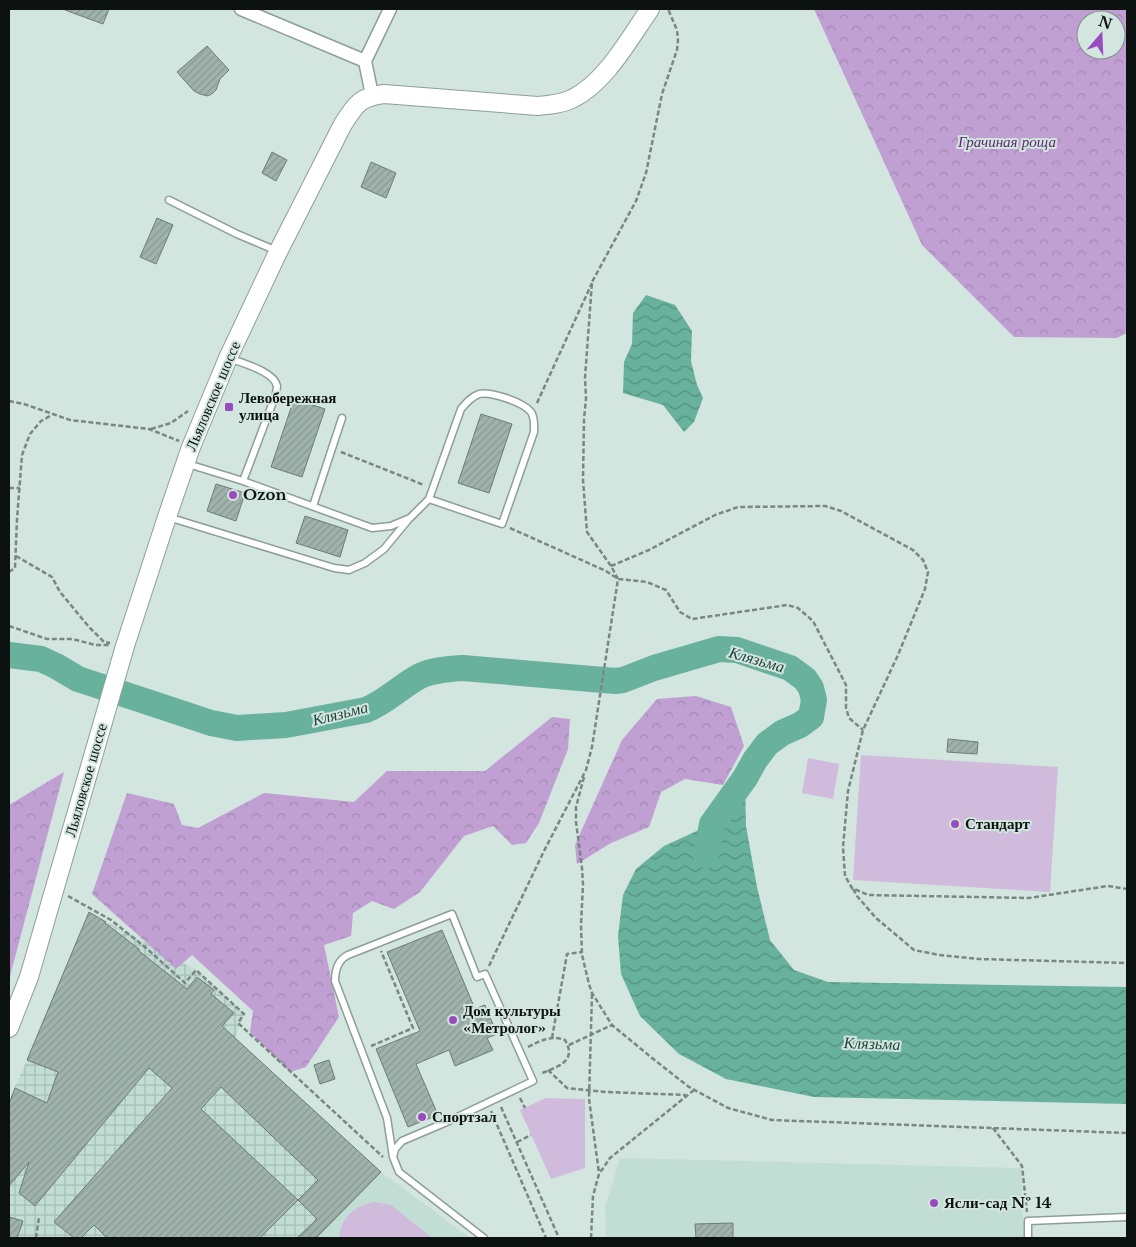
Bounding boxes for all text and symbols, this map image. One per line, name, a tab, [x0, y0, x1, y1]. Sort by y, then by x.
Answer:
north arrow	[1076, 10, 1126, 60]
text: N	[1096, 12, 1114, 33]
park label: Грачиная роща	[957, 132, 1056, 151]
street label: Льяловское шоссе	[181, 338, 244, 454]
place label: Левобережная улица	[239, 388, 336, 424]
marker: Левобережная улица	[223, 401, 235, 413]
place label: Ozon	[243, 485, 286, 504]
marker: Ozon	[227, 489, 239, 501]
water label: Клязьма	[726, 641, 787, 676]
water label: Клязьма	[309, 696, 370, 730]
street label: Льяловское шоссе	[60, 721, 111, 839]
place label: Стандарт	[965, 814, 1031, 833]
marker: Стандарт	[949, 818, 961, 830]
place label: Дом культуры «Метролог»	[463, 1001, 561, 1037]
marker: Дом культуры «Метролог»	[447, 1014, 459, 1026]
water label: Клязьма	[842, 1032, 901, 1054]
place label: Спортзал	[432, 1107, 497, 1126]
marker: Спортзал	[416, 1111, 428, 1123]
place label: Ясли-сад № 14	[944, 1193, 1052, 1212]
marker: Ясли-сад № 14	[928, 1197, 940, 1209]

